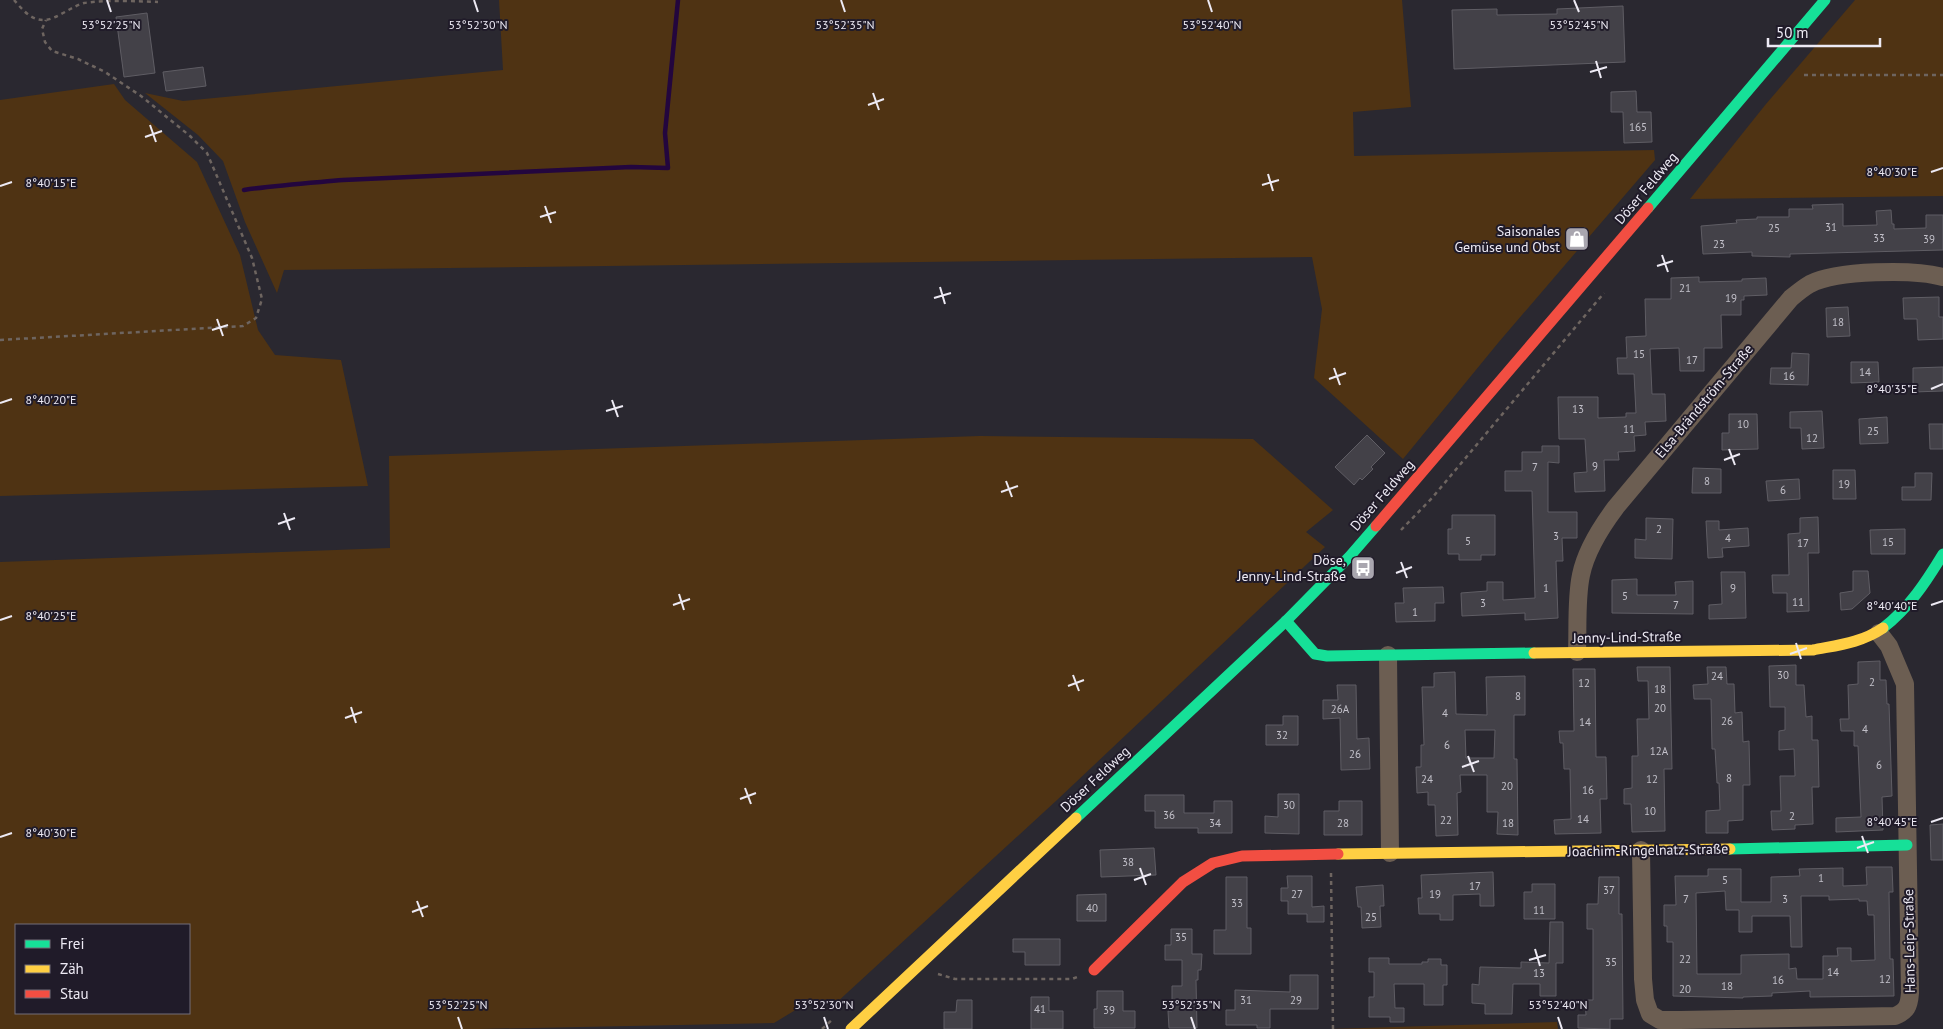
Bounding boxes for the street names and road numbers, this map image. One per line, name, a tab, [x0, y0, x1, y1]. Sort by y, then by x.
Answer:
street label: Döser Feldweg	[1611, 148, 1681, 228]
street label: Elsa-Brändström-Straße	[1651, 340, 1757, 462]
street label: Döser Feldweg	[1346, 456, 1418, 534]
street label: Jenny-Lind-Straße	[1572, 627, 1681, 647]
street label: Döser Feldweg	[1056, 742, 1134, 816]
street label: Joachim-Ringelnatz-Straße	[1567, 840, 1728, 860]
street label: Hans-Leip-Straße	[1899, 889, 1919, 993]

